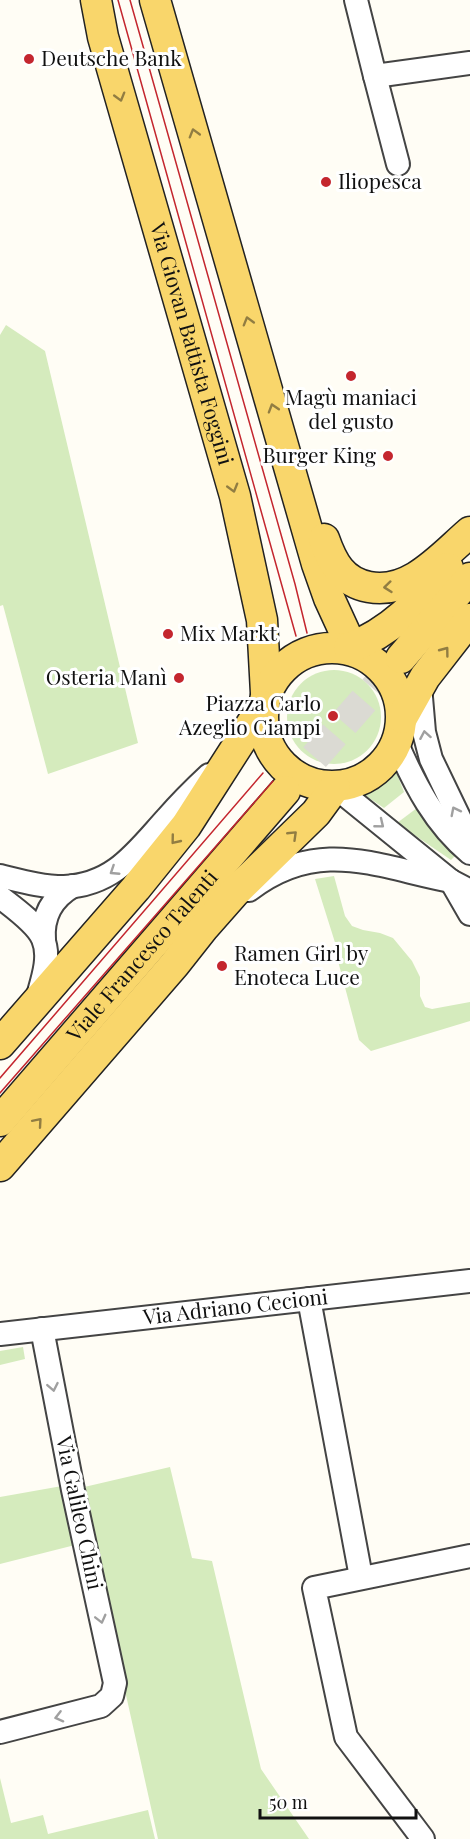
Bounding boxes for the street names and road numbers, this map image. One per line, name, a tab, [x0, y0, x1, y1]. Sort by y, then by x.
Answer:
street label: Via Giovan Battista Foggini	[145, 218, 241, 468]
street label: Viale Francesco Talenti	[59, 863, 223, 1047]
street label: Via Adriano Cecioni	[140, 1281, 329, 1330]
street label: Via Galileo Chini	[51, 1432, 111, 1592]

